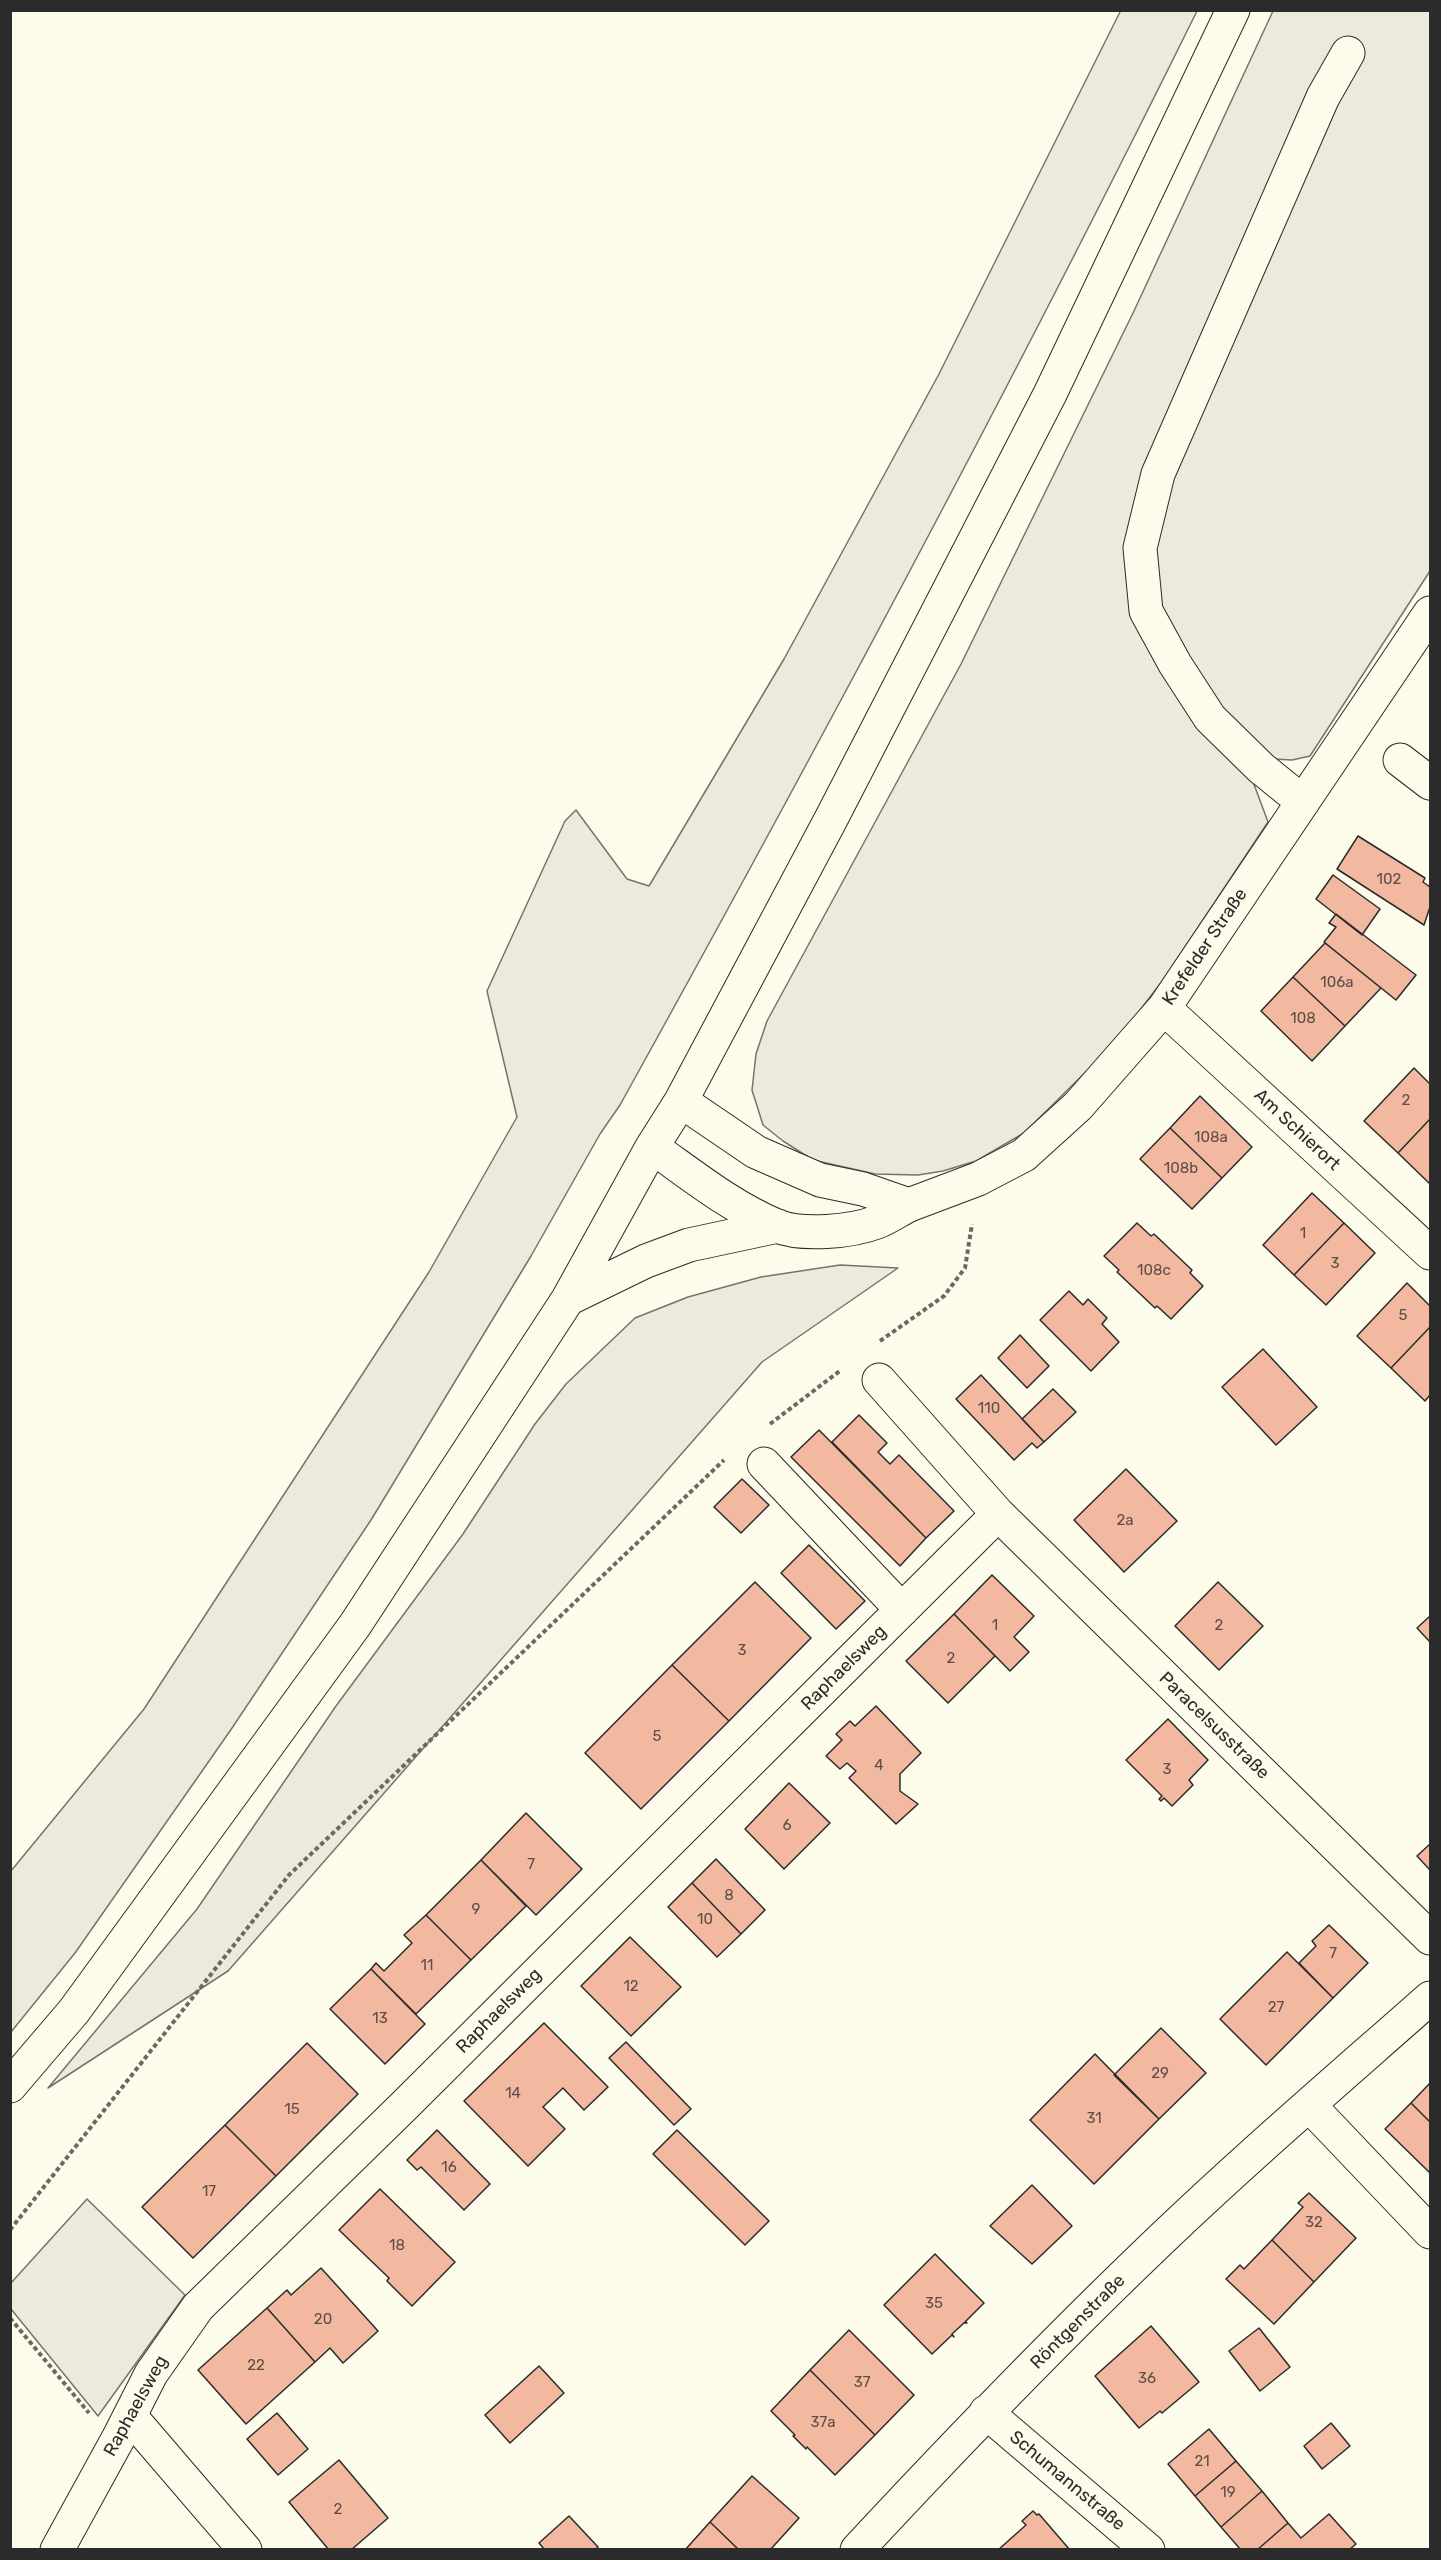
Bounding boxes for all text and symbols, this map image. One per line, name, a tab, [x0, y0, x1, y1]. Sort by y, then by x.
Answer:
house number: 102	[1377, 871, 1401, 889]
street label: Krefelder Straße	[1158, 884, 1252, 1010]
house number: 106a	[1320, 974, 1354, 992]
house number: 108	[1290, 1010, 1316, 1028]
street label: Am Schierort	[1249, 1085, 1345, 1175]
house number: 2	[1402, 1092, 1410, 1110]
house number: 108a	[1194, 1129, 1228, 1147]
house number: 108b	[1164, 1160, 1198, 1178]
house number: 1	[1300, 1225, 1306, 1243]
house number: 3	[1330, 1255, 1340, 1273]
house number: 108c	[1137, 1262, 1171, 1280]
house number: 5	[1399, 1307, 1407, 1325]
house number: 110	[978, 1400, 1000, 1418]
house number: 2a	[1116, 1512, 1134, 1530]
house number: 1	[992, 1617, 998, 1635]
house number: 2	[1215, 1617, 1223, 1635]
street label: Raphaelsweg	[797, 1621, 891, 1715]
house number: 3	[737, 1642, 747, 1660]
house number: 2	[947, 1650, 955, 1668]
street label: Paracelsusstraße	[1154, 1668, 1274, 1784]
house number: 5	[653, 1728, 661, 1746]
house number: 4	[874, 1757, 884, 1775]
house number: 3	[1162, 1761, 1172, 1779]
house number: 6	[782, 1817, 792, 1835]
house number: 7	[527, 1856, 535, 1874]
house number: 8	[724, 1887, 734, 1905]
house number: 9	[472, 1901, 480, 1919]
house number: 10	[697, 1911, 713, 1929]
house number: 7	[1329, 1945, 1337, 1963]
house number: 11	[421, 1957, 433, 1975]
street label: Raphaelsweg	[452, 1964, 546, 2058]
house number: 12	[623, 1978, 639, 1996]
house number: 27	[1268, 1999, 1284, 2017]
house number: 13	[372, 2010, 388, 2028]
house number: 29	[1151, 2065, 1169, 2083]
house number: 14	[505, 2085, 521, 2103]
house number: 15	[284, 2101, 300, 2119]
house number: 31	[1086, 2110, 1102, 2128]
house number: 16	[441, 2159, 457, 2177]
house number: 17	[202, 2183, 216, 2201]
house number: 32	[1305, 2214, 1323, 2232]
house number: 18	[389, 2237, 405, 2255]
street label: Röntgenstraße	[1026, 2270, 1130, 2374]
house number: 35	[925, 2295, 943, 2313]
house number: 20	[314, 2311, 332, 2329]
street label: Raphaelsweg	[99, 2352, 173, 2460]
house number: 22	[247, 2357, 265, 2375]
house number: 36	[1138, 2370, 1156, 2388]
house number: 37	[854, 2374, 870, 2392]
house number: 37a	[811, 2414, 835, 2432]
street label: Schumannstraße	[1005, 2426, 1129, 2536]
house number: 21	[1194, 2453, 1210, 2471]
house number: 19	[1220, 2484, 1236, 2502]
house number: 2	[334, 2501, 342, 2519]

